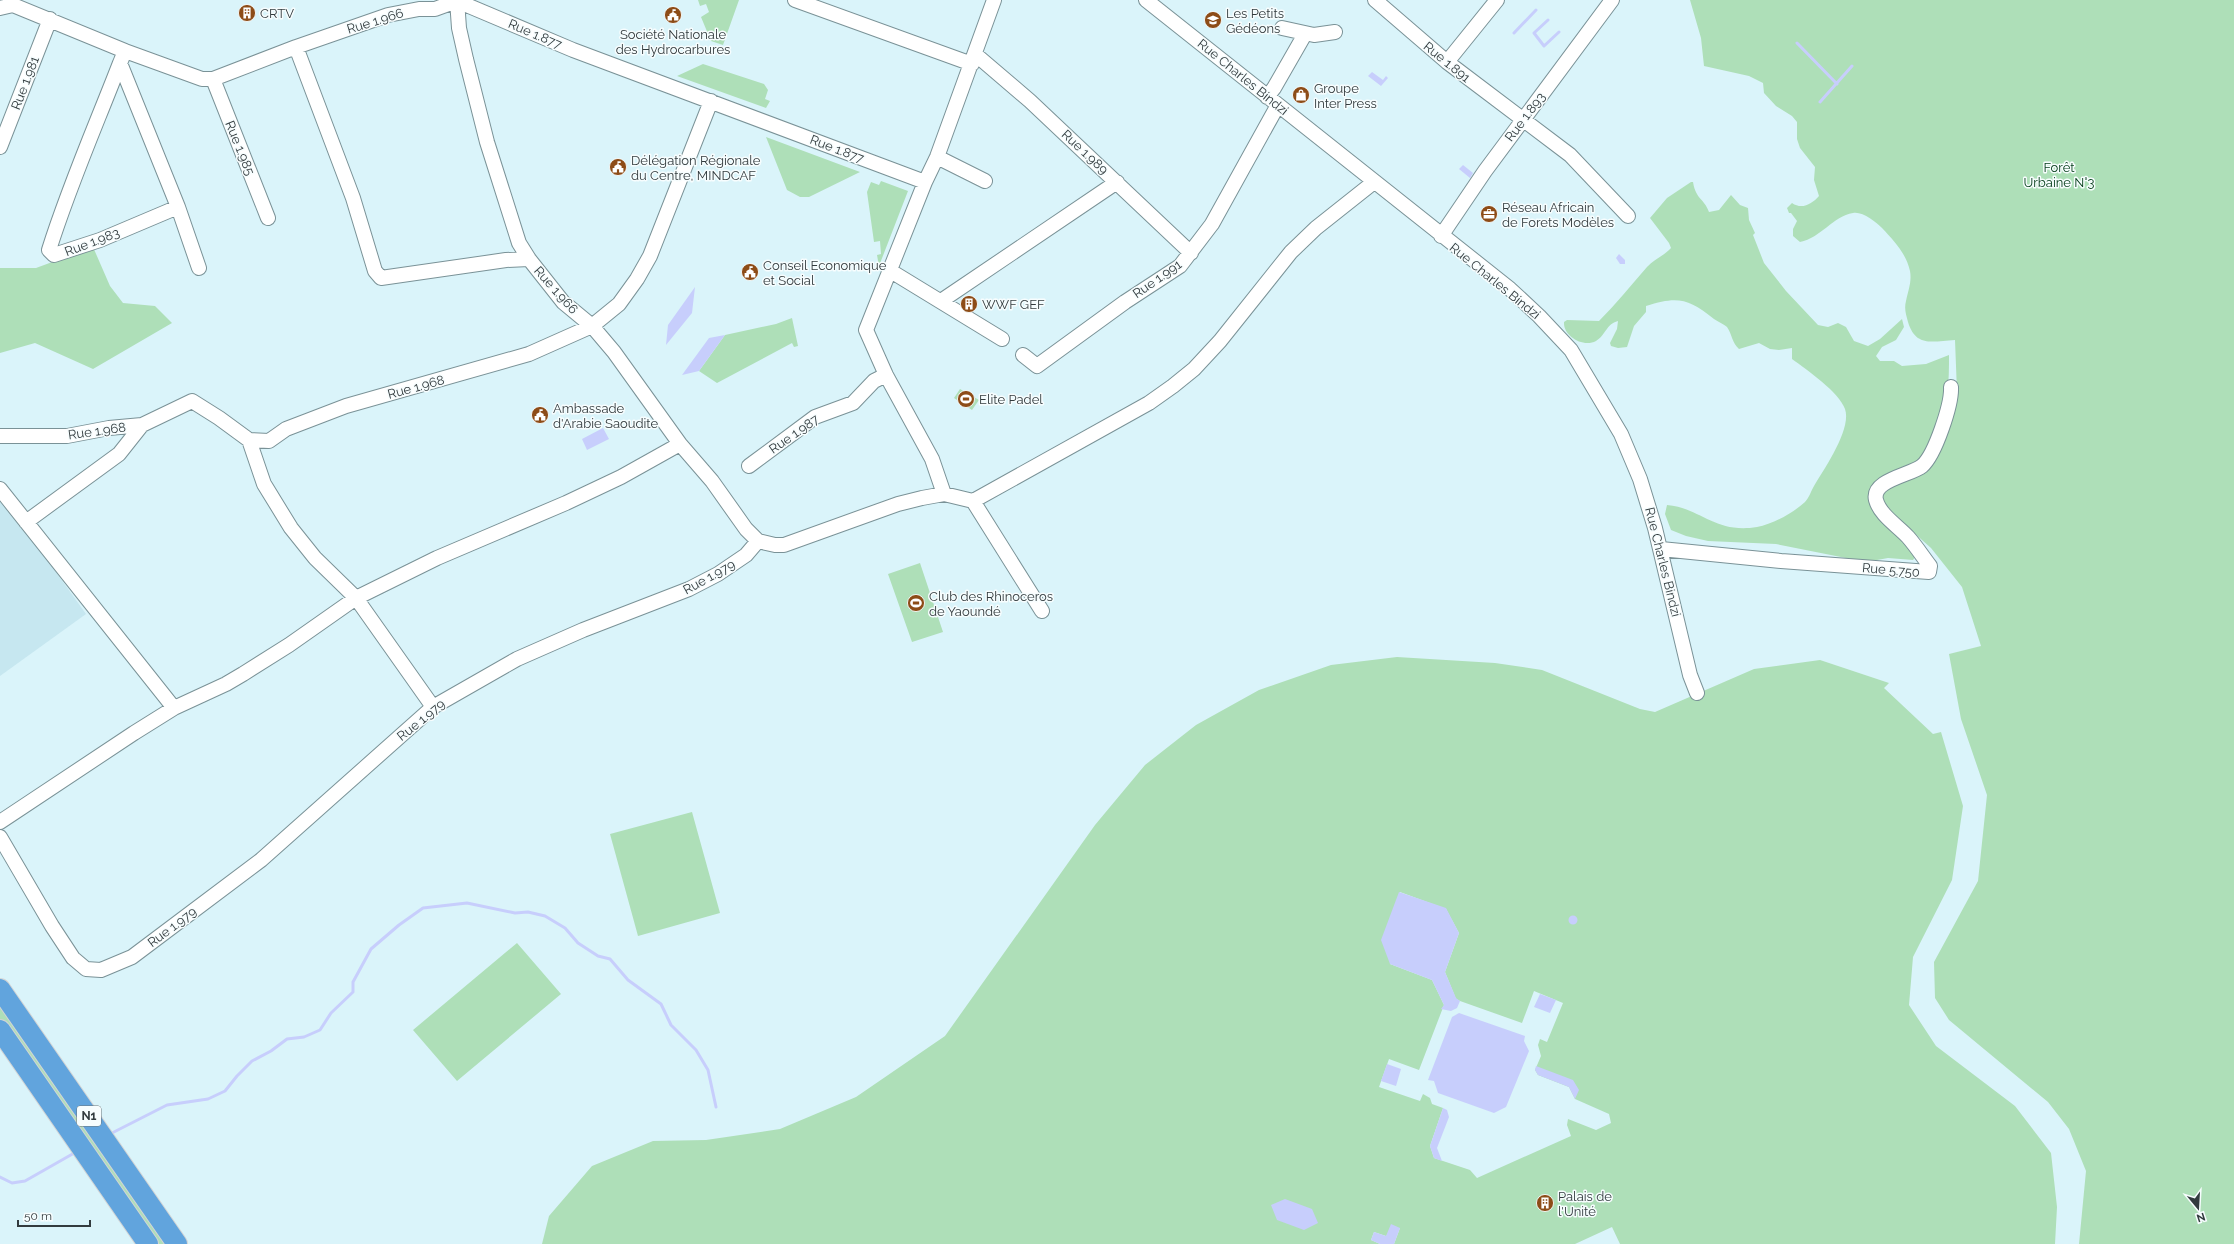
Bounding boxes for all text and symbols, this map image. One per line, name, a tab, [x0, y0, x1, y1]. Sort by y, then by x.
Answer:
building icon: CRTV	[237, 3, 257, 23]
street label: Rue 1.966	[345, 5, 405, 37]
public building icon: Société Nationale des Hydrocarbures	[663, 5, 683, 25]
place label: CRTV	[260, 6, 294, 21]
place label: Les Petits Gédéons	[1226, 6, 1284, 36]
school or university icon: Les Petits Gédéons	[1203, 10, 1223, 30]
street label: Rue 1.877	[506, 16, 564, 52]
place label: Société Nationale des Hydrocarbures	[616, 27, 730, 57]
street label: Rue Charles Bindzi	[1195, 36, 1291, 118]
street label: Rue 1.891	[1421, 39, 1474, 86]
street label: Rue 1.981	[8, 54, 42, 112]
place label: Groupe Inter Press	[1314, 81, 1377, 111]
shop icon: Groupe Inter Press	[1291, 85, 1311, 105]
street label: Rue 1.893	[1502, 90, 1548, 144]
street label: Rue 1.985	[222, 119, 258, 177]
street label: Rue 1.989	[1059, 127, 1112, 178]
street label: Rue 1.877	[808, 132, 866, 166]
place label: Délégation Régionale du Centre, MINDCAF	[631, 153, 761, 183]
public building icon: Délégation Régionale du Centre, MINDCAF	[608, 157, 628, 177]
park label: Forêt Urbaine N°3	[2024, 160, 2095, 190]
place label: Réseau Africain de Forets Modèles	[1502, 200, 1614, 230]
office icon: Réseau Africain de Forets Modèles	[1479, 204, 1499, 224]
street label: Rue 1.983	[63, 225, 122, 259]
street label: Rue Charles Bindzi	[1447, 240, 1543, 322]
street label: Rue 1.991	[1130, 257, 1185, 301]
place label: Conseil Economique et Social	[763, 258, 887, 288]
public building icon: Conseil Economique et Social	[740, 262, 760, 282]
street label: Rue 1.966	[531, 263, 581, 317]
building icon: WWF GEF	[959, 294, 979, 314]
place label: WWF GEF	[982, 297, 1045, 312]
street label: Rue 1.968	[386, 372, 446, 402]
sports icon: Elite Padel	[956, 389, 976, 409]
place label: Elite Padel	[979, 392, 1043, 407]
place label: Ambassade d'Arabie Saoudite	[553, 401, 659, 431]
public building icon: Ambassade d'Arabie Saoudite	[530, 405, 550, 425]
street label: Rue 1.987	[766, 411, 822, 457]
street label: Rue 1.968	[67, 419, 127, 442]
street label: Rue Charles Bindzi	[1642, 506, 1684, 618]
street label: Rue 1.979	[680, 556, 738, 597]
street label: Rue 5.750	[1861, 560, 1921, 580]
place label: Club des Rhinoceros de Yaoundé	[929, 589, 1053, 619]
sports icon: Club des Rhinoceros de Yaoundé	[906, 593, 926, 613]
street label: Rue 1.979	[394, 696, 448, 744]
street label: Rue 1.979	[145, 904, 200, 950]
road number: N1	[77, 1106, 101, 1126]
north arrow	[2178, 1188, 2218, 1228]
place label: Palais de l'Unité	[1558, 1189, 1612, 1219]
building icon: Palais de l'Unité	[1535, 1193, 1555, 1213]
scale bar	[18, 1202, 90, 1228]
text: 50 m	[24, 1209, 52, 1223]
text: N	[2195, 1210, 2207, 1225]

